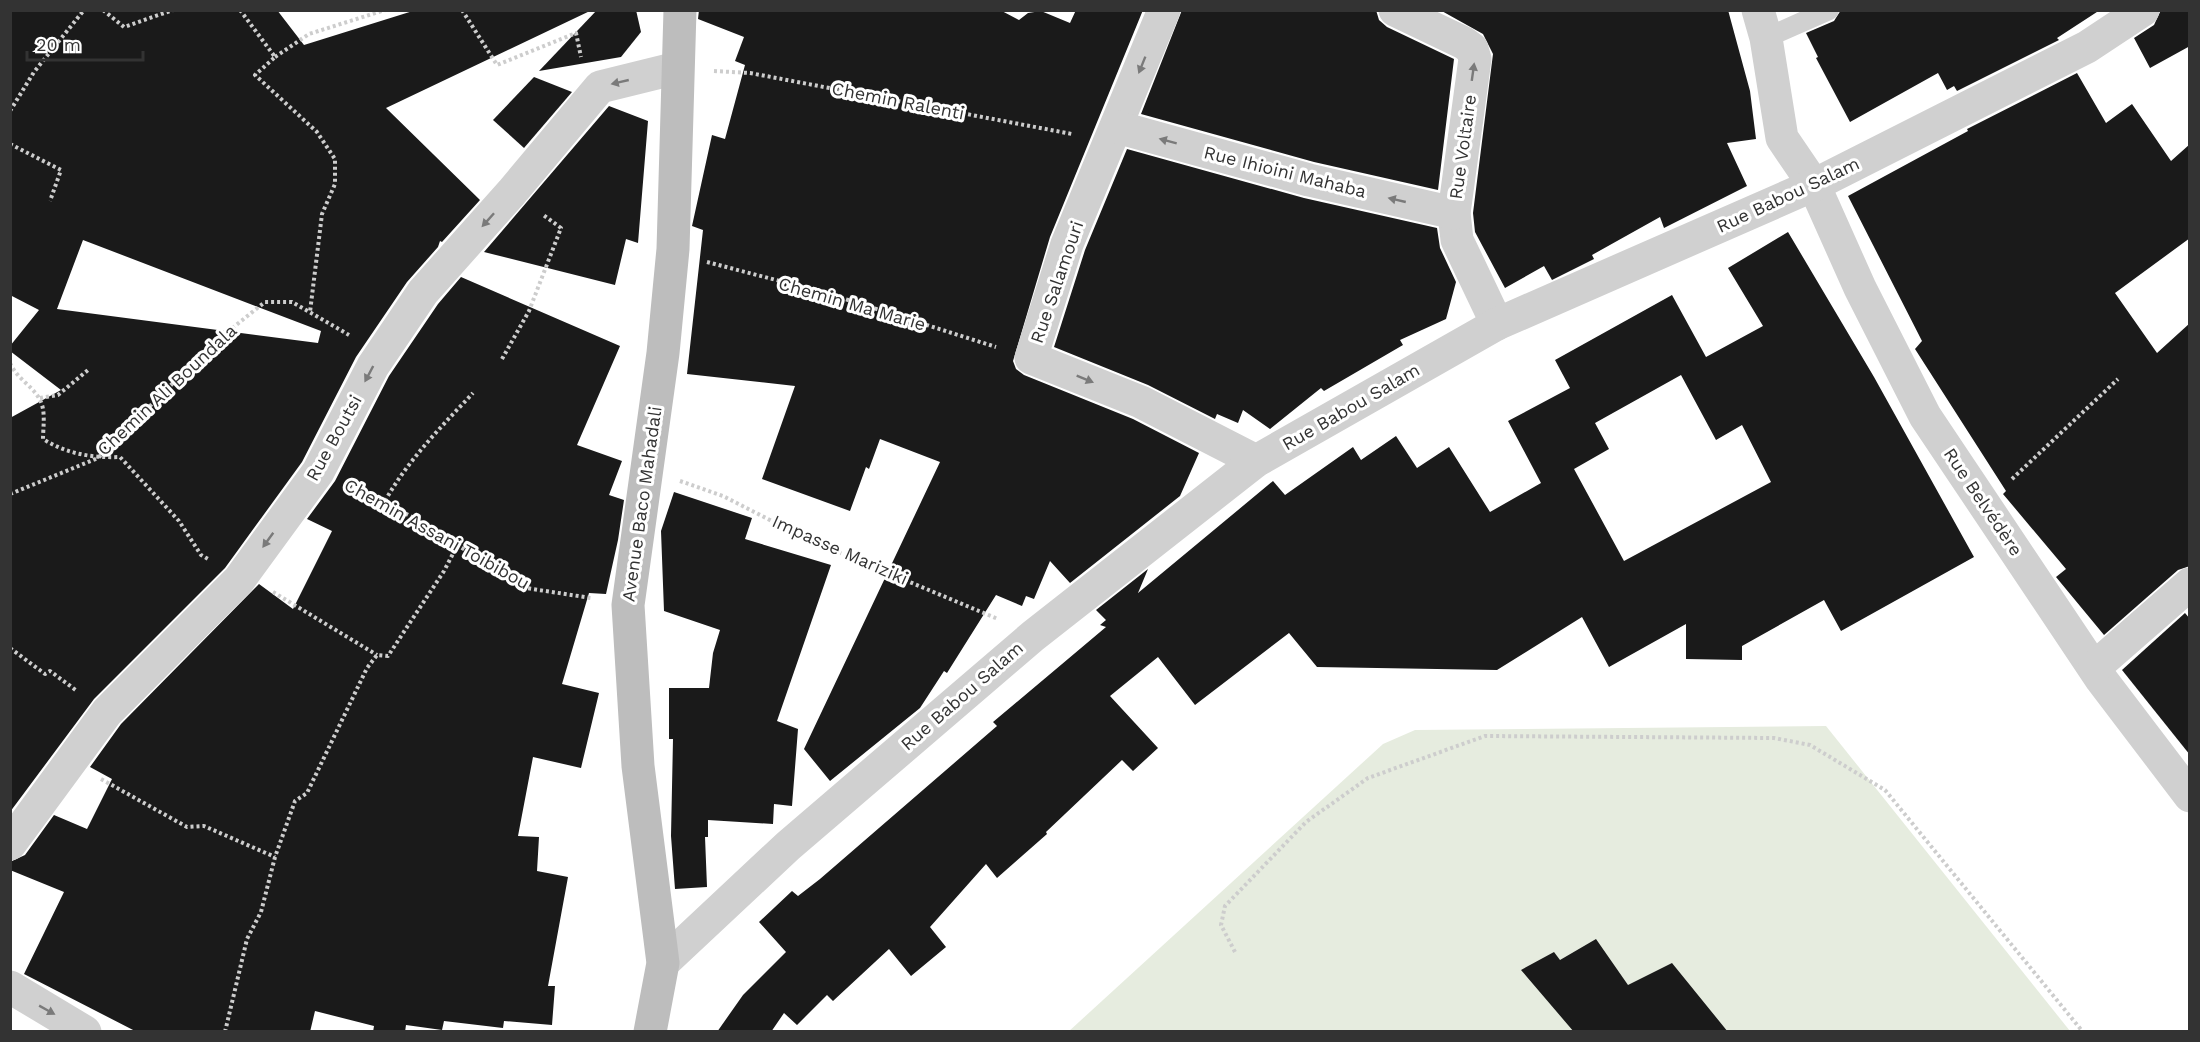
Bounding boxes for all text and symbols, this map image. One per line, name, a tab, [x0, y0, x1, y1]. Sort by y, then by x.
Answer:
scale bar	[27, 24, 142, 62]
text: 20 m	[36, 34, 81, 55]
one-way arrow	[1137, 56, 1147, 74]
one-way arrow	[1469, 62, 1478, 81]
one-way arrow	[611, 77, 629, 87]
street label: Chemin Ralenti	[830, 77, 966, 124]
street label: Rue Voltaire	[1445, 93, 1480, 201]
one-way arrow	[1158, 136, 1176, 145]
street label: Rue Ihioini Mahaba	[1202, 141, 1368, 202]
street label: Rue Babou Salam	[1713, 152, 1863, 237]
one-way arrow	[1388, 194, 1406, 204]
one-way arrow	[481, 212, 495, 227]
street label: Rue Salamouri	[1026, 218, 1087, 346]
street label: Chemin Ma Marie	[776, 272, 928, 335]
street label: Chemin Ali Boundala	[93, 320, 241, 460]
street label: Rue Babou Salam	[1278, 359, 1423, 454]
one-way arrow	[364, 366, 374, 383]
one-way arrow	[1076, 375, 1094, 385]
street label: Rue Boutsi	[301, 391, 366, 484]
street label: Avenue Baco Mahadali	[617, 405, 666, 603]
street label: Rue Belvédère	[1940, 444, 2027, 560]
street label: Chemin Assani Toibibou	[341, 474, 534, 593]
street label: Impasse Mariziki	[769, 510, 911, 589]
one-way arrow	[262, 531, 274, 547]
street label: Rue Babou Salam	[896, 637, 1027, 754]
one-way arrow	[39, 1005, 56, 1015]

